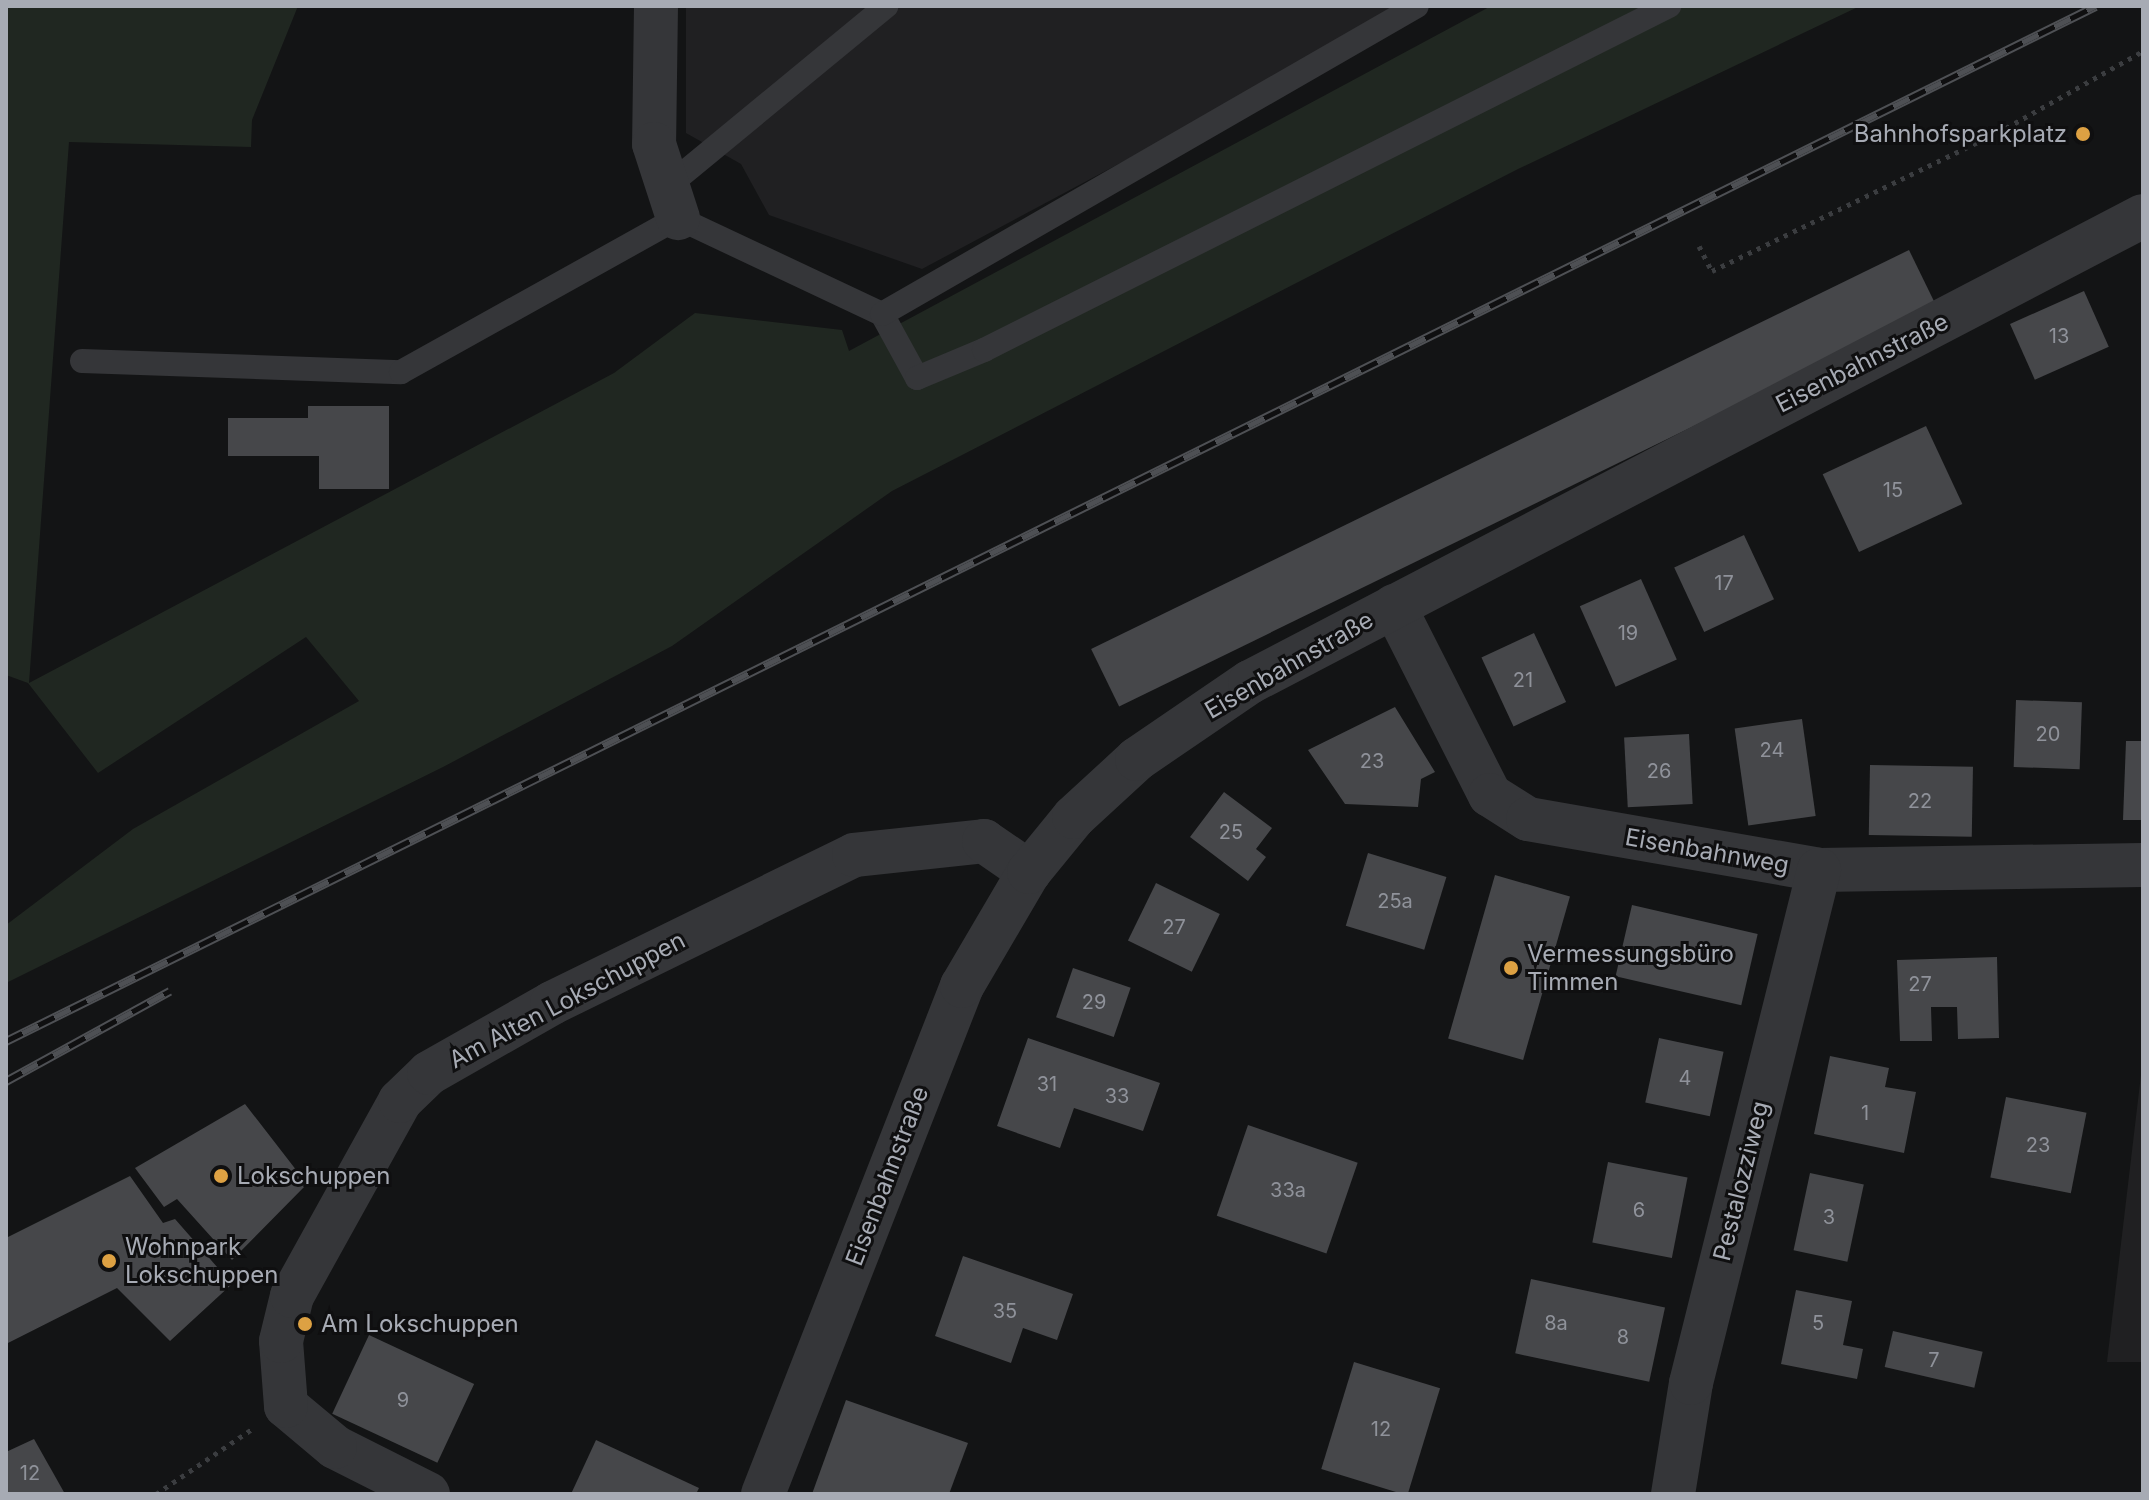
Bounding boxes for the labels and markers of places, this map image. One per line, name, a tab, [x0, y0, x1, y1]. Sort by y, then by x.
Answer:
place label: Bahnhofsparkplatz	[1854, 120, 2067, 148]
marker: Bahnhofsparkplatz	[2074, 125, 2092, 143]
place label: Vermessungsbüro Timmen	[1527, 940, 1734, 996]
marker: Vermessungsbüro Timmen	[1502, 959, 1520, 977]
place label: Lokschuppen	[237, 1162, 390, 1190]
marker: Lokschuppen	[212, 1167, 230, 1185]
place label: Wohnpark Lokschuppen	[125, 1233, 278, 1289]
marker: Wohnpark Lokschuppen	[100, 1252, 118, 1270]
place label: Am Lokschuppen	[321, 1310, 519, 1338]
marker: Am Lokschuppen	[296, 1315, 314, 1333]

